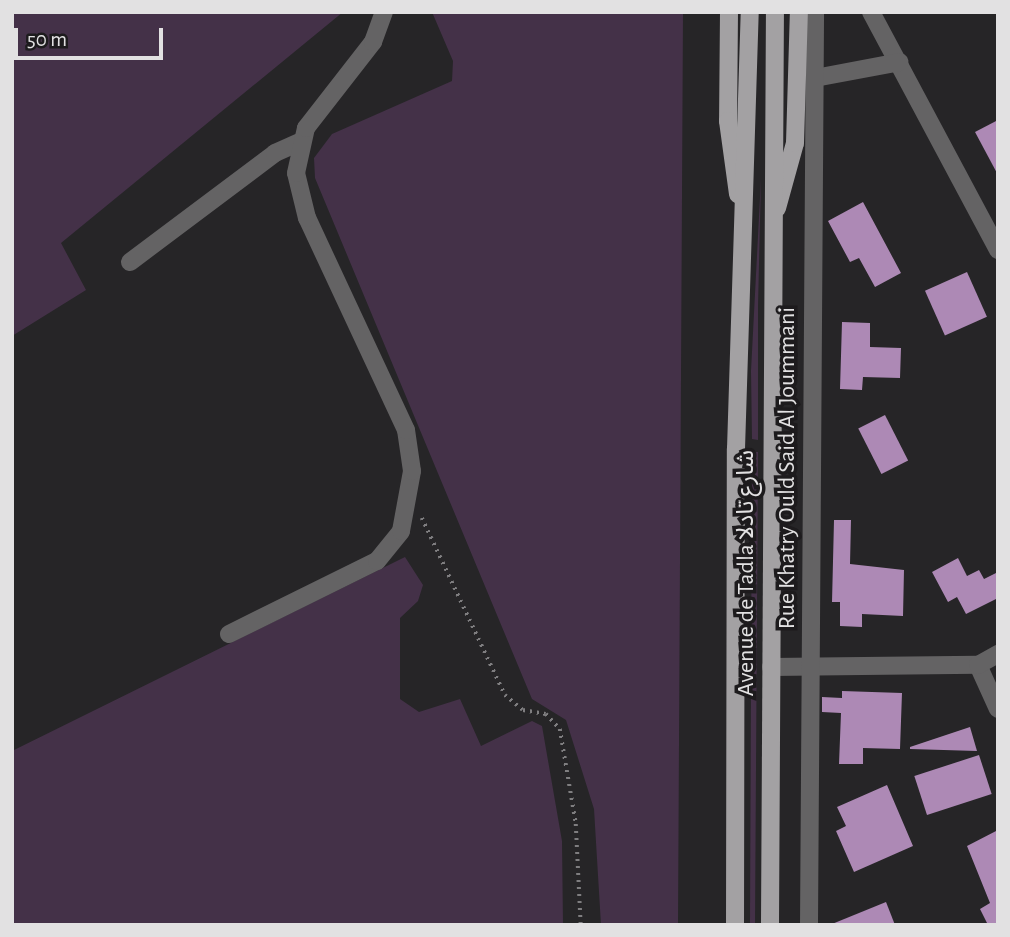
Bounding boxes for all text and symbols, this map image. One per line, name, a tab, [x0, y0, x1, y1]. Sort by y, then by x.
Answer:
scale bar	[18, 14, 166, 58]
text: 50 m	[27, 29, 67, 50]
street label: Rue Khatry Ould Said Al Joummani	[774, 307, 802, 629]
street label: Avenue de Tadla شارع تادلا	[733, 450, 761, 696]

